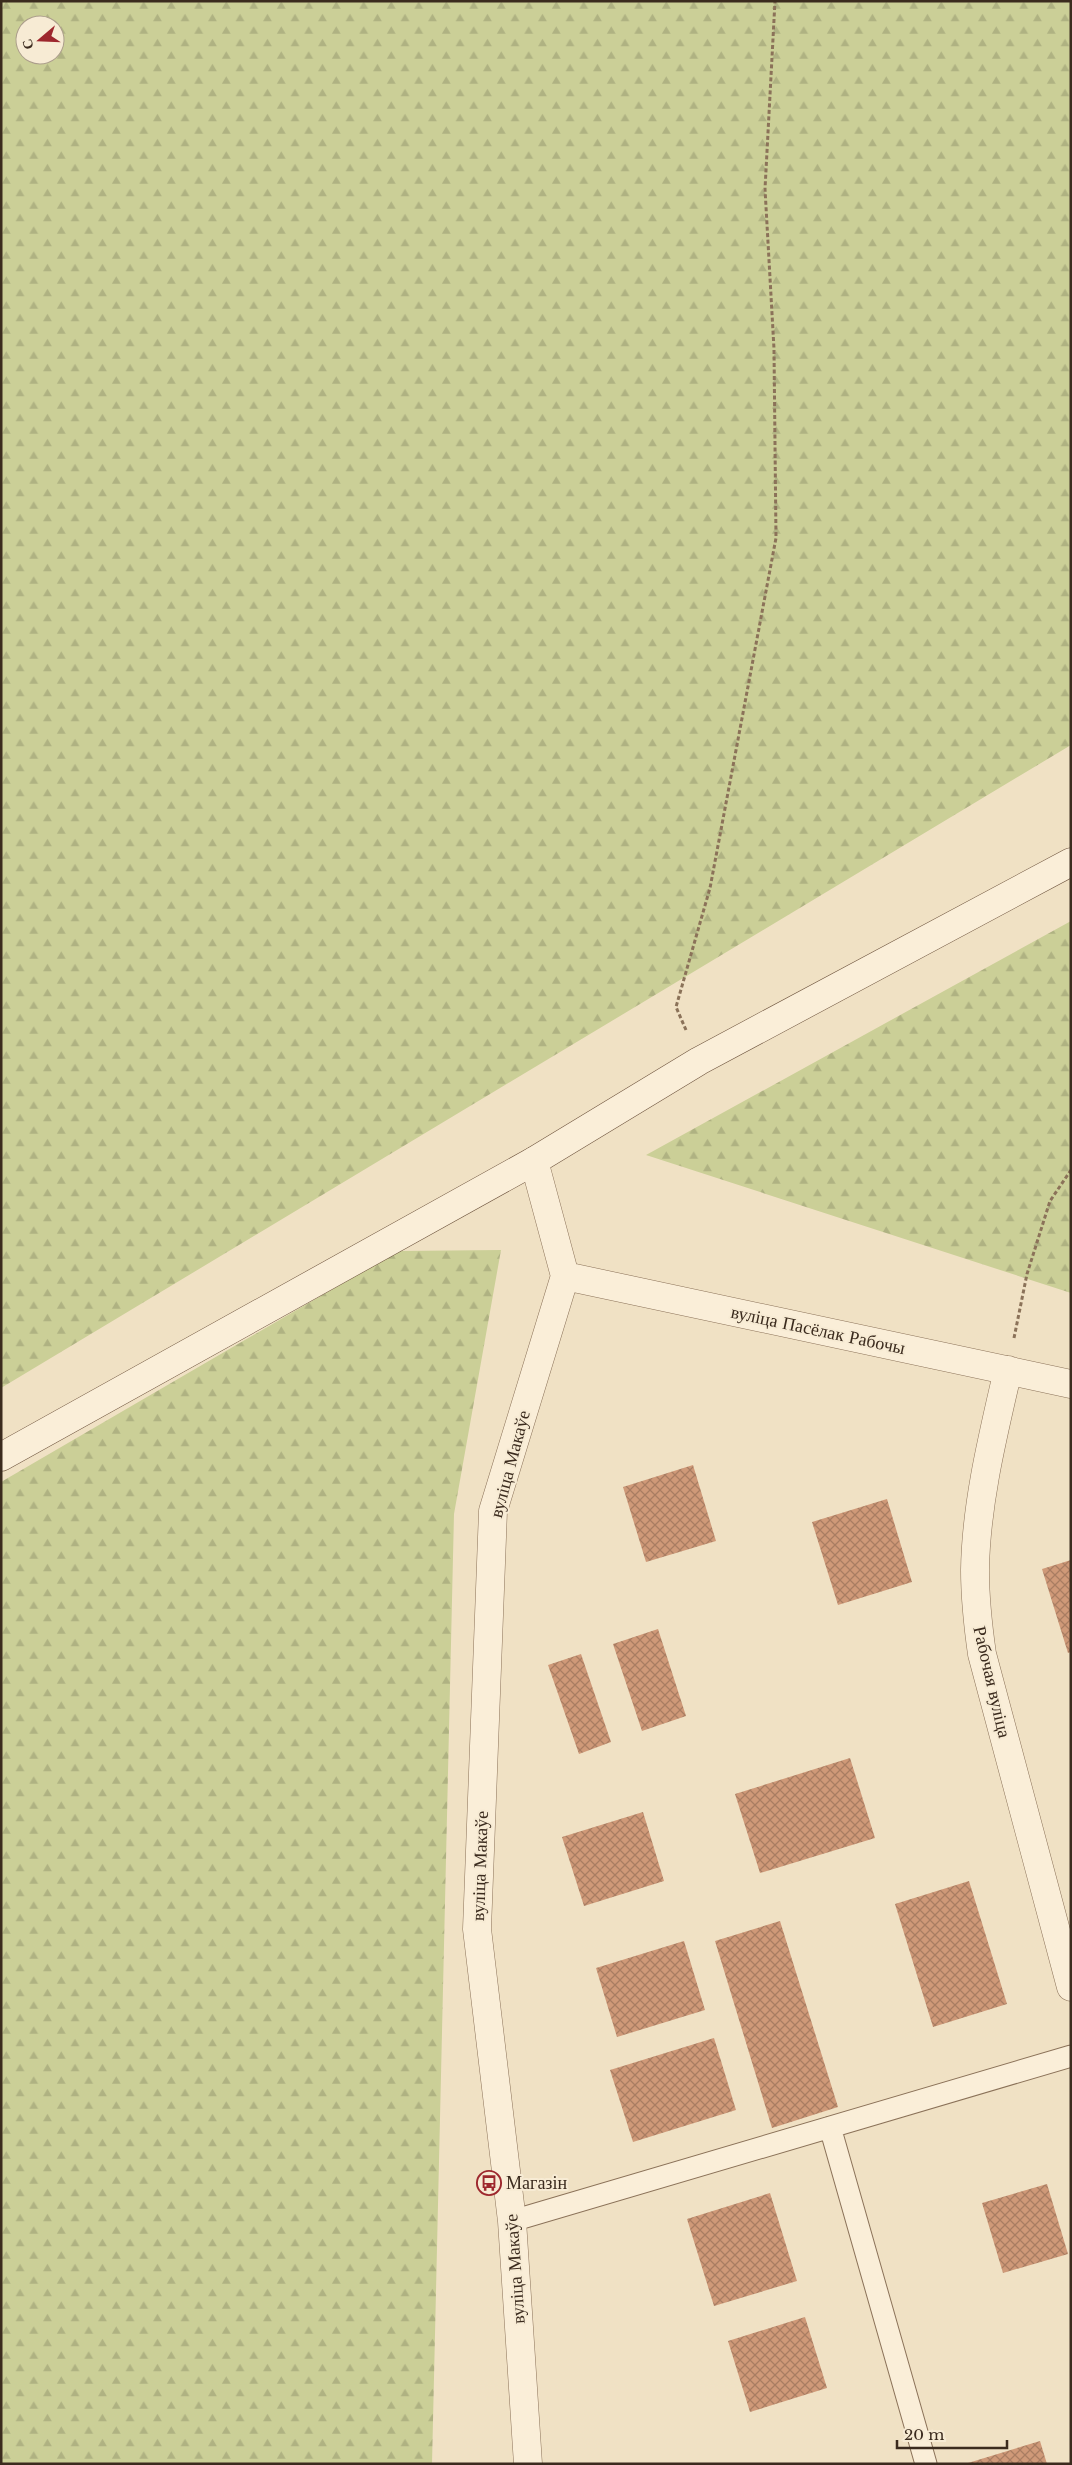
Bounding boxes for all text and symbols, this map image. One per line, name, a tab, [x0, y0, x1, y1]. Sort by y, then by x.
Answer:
north arrow	[15, 15, 65, 65]
text: С	[18, 37, 38, 52]
street label: вуліца Пасёлак Рабочы	[729, 1301, 907, 1359]
street label: вуліца Макаўе	[485, 1408, 535, 1520]
street label: Рабочая вуліца	[968, 1624, 1016, 1740]
street label: вуліца Макаўе	[467, 1810, 493, 1922]
bus stop icon: Магазін	[476, 2170, 502, 2196]
place label: Магазін	[506, 2172, 567, 2194]
street label: вуліца Макаўе	[500, 2213, 530, 2325]
scale bar	[897, 2418, 1007, 2450]
text: 20 m	[904, 2425, 944, 2444]

